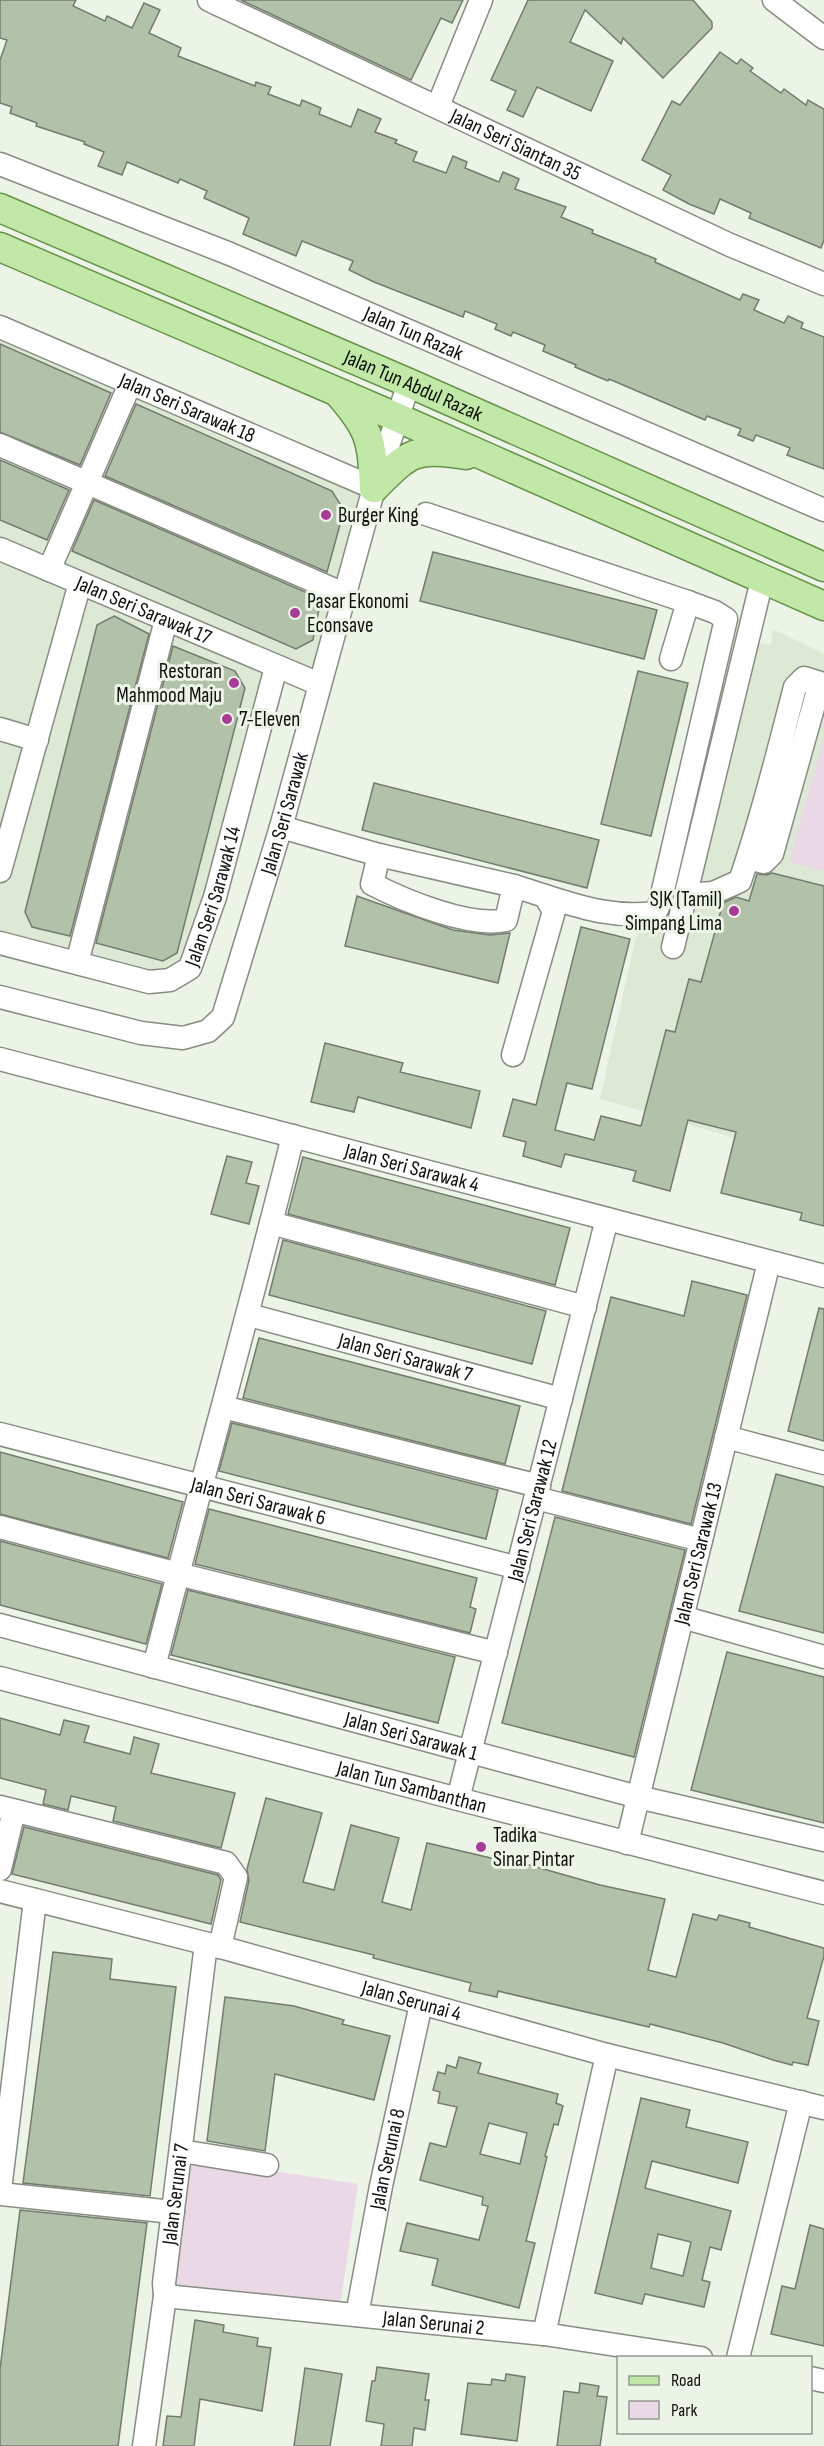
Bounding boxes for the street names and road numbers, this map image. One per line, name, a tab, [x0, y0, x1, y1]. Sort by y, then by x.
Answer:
street label: Jalan Seri Siantan 35	[445, 103, 585, 186]
street label: Jalan Tun Razak	[359, 301, 467, 366]
street label: Jalan Tun Abdul Razak	[339, 344, 487, 427]
street label: Jalan Seri Sarawak 18	[114, 367, 259, 448]
street label: Jalan Seri Sarawak 17	[71, 570, 216, 650]
street label: Jalan Seri Sarawak	[255, 750, 314, 879]
street label: Jalan Seri Sarawak 14	[179, 823, 246, 971]
street label: Jalan Seri Sarawak 4	[341, 1138, 482, 1198]
street label: Jalan Seri Sarawak 7	[335, 1327, 476, 1388]
street label: Jalan Seri Sarawak 12	[502, 1437, 563, 1585]
street label: Jalan Seri Sarawak 6	[187, 1472, 329, 1531]
street label: Jalan Seri Sarawak 13	[669, 1480, 728, 1628]
street label: Jalan Seri Sarawak 1	[341, 1706, 481, 1766]
street label: Jalan Tun Sambanthan	[333, 1755, 489, 1819]
street label: Jalan Serunai 4	[358, 1975, 464, 2027]
street label: Jalan Serunai 8	[365, 2106, 411, 2212]
street label: Jalan Serunai 7	[157, 2142, 194, 2247]
street label: Jalan Serunai 2	[381, 2306, 486, 2341]

